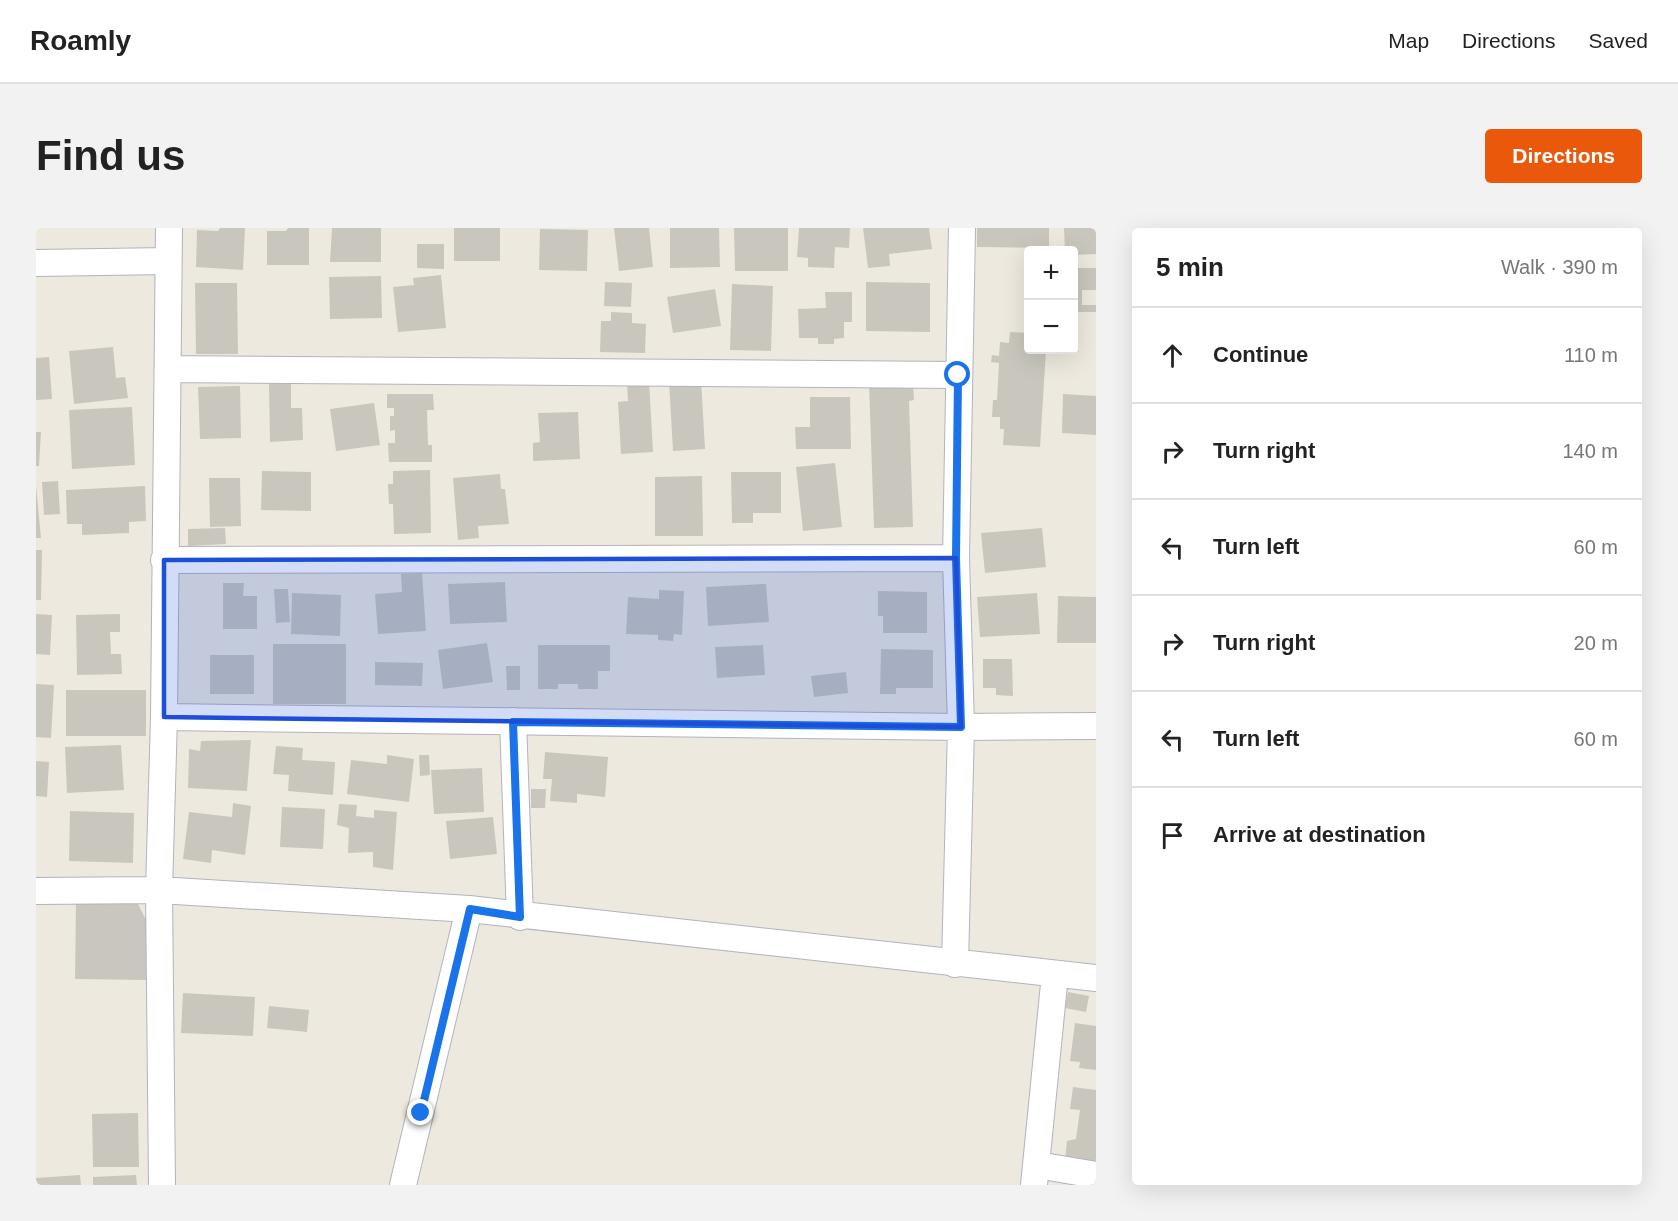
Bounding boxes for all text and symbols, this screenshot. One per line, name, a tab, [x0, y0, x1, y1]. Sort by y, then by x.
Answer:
text: Roamly	[30, 25, 131, 56]
text: Map	[1388, 29, 1429, 52]
text: Directions	[1462, 29, 1555, 52]
text: Saved	[1588, 29, 1648, 52]
button: Directions	[1485, 129, 1642, 183]
text: Find us	[36, 132, 185, 179]
map controls	[1024, 246, 1078, 354]
button: +	[1024, 246, 1078, 300]
text: 5 min	[1156, 252, 1224, 282]
text: Walk · 390 m	[1501, 256, 1618, 278]
button: −	[1024, 300, 1078, 354]
icon: ahead	[1156, 339, 1189, 372]
text: Continue	[1213, 342, 1308, 367]
text: 110 m	[1564, 344, 1618, 366]
route start	[944, 361, 970, 387]
icon: right	[1156, 435, 1189, 468]
text: Turn right	[1213, 438, 1315, 463]
text: 140 m	[1562, 440, 1618, 462]
icon: left	[1156, 531, 1189, 564]
text: Turn left	[1213, 534, 1299, 559]
text: 60 m	[1574, 536, 1618, 558]
icon: right	[1156, 627, 1189, 660]
text: Turn right	[1213, 630, 1315, 655]
text: 20 m	[1574, 632, 1618, 654]
icon: left	[1156, 723, 1189, 756]
text: Turn left	[1213, 726, 1299, 751]
text: 60 m	[1574, 728, 1618, 750]
icon: arrive	[1156, 819, 1189, 852]
text: Arrive at destination	[1213, 822, 1426, 847]
route end	[407, 1099, 433, 1125]

